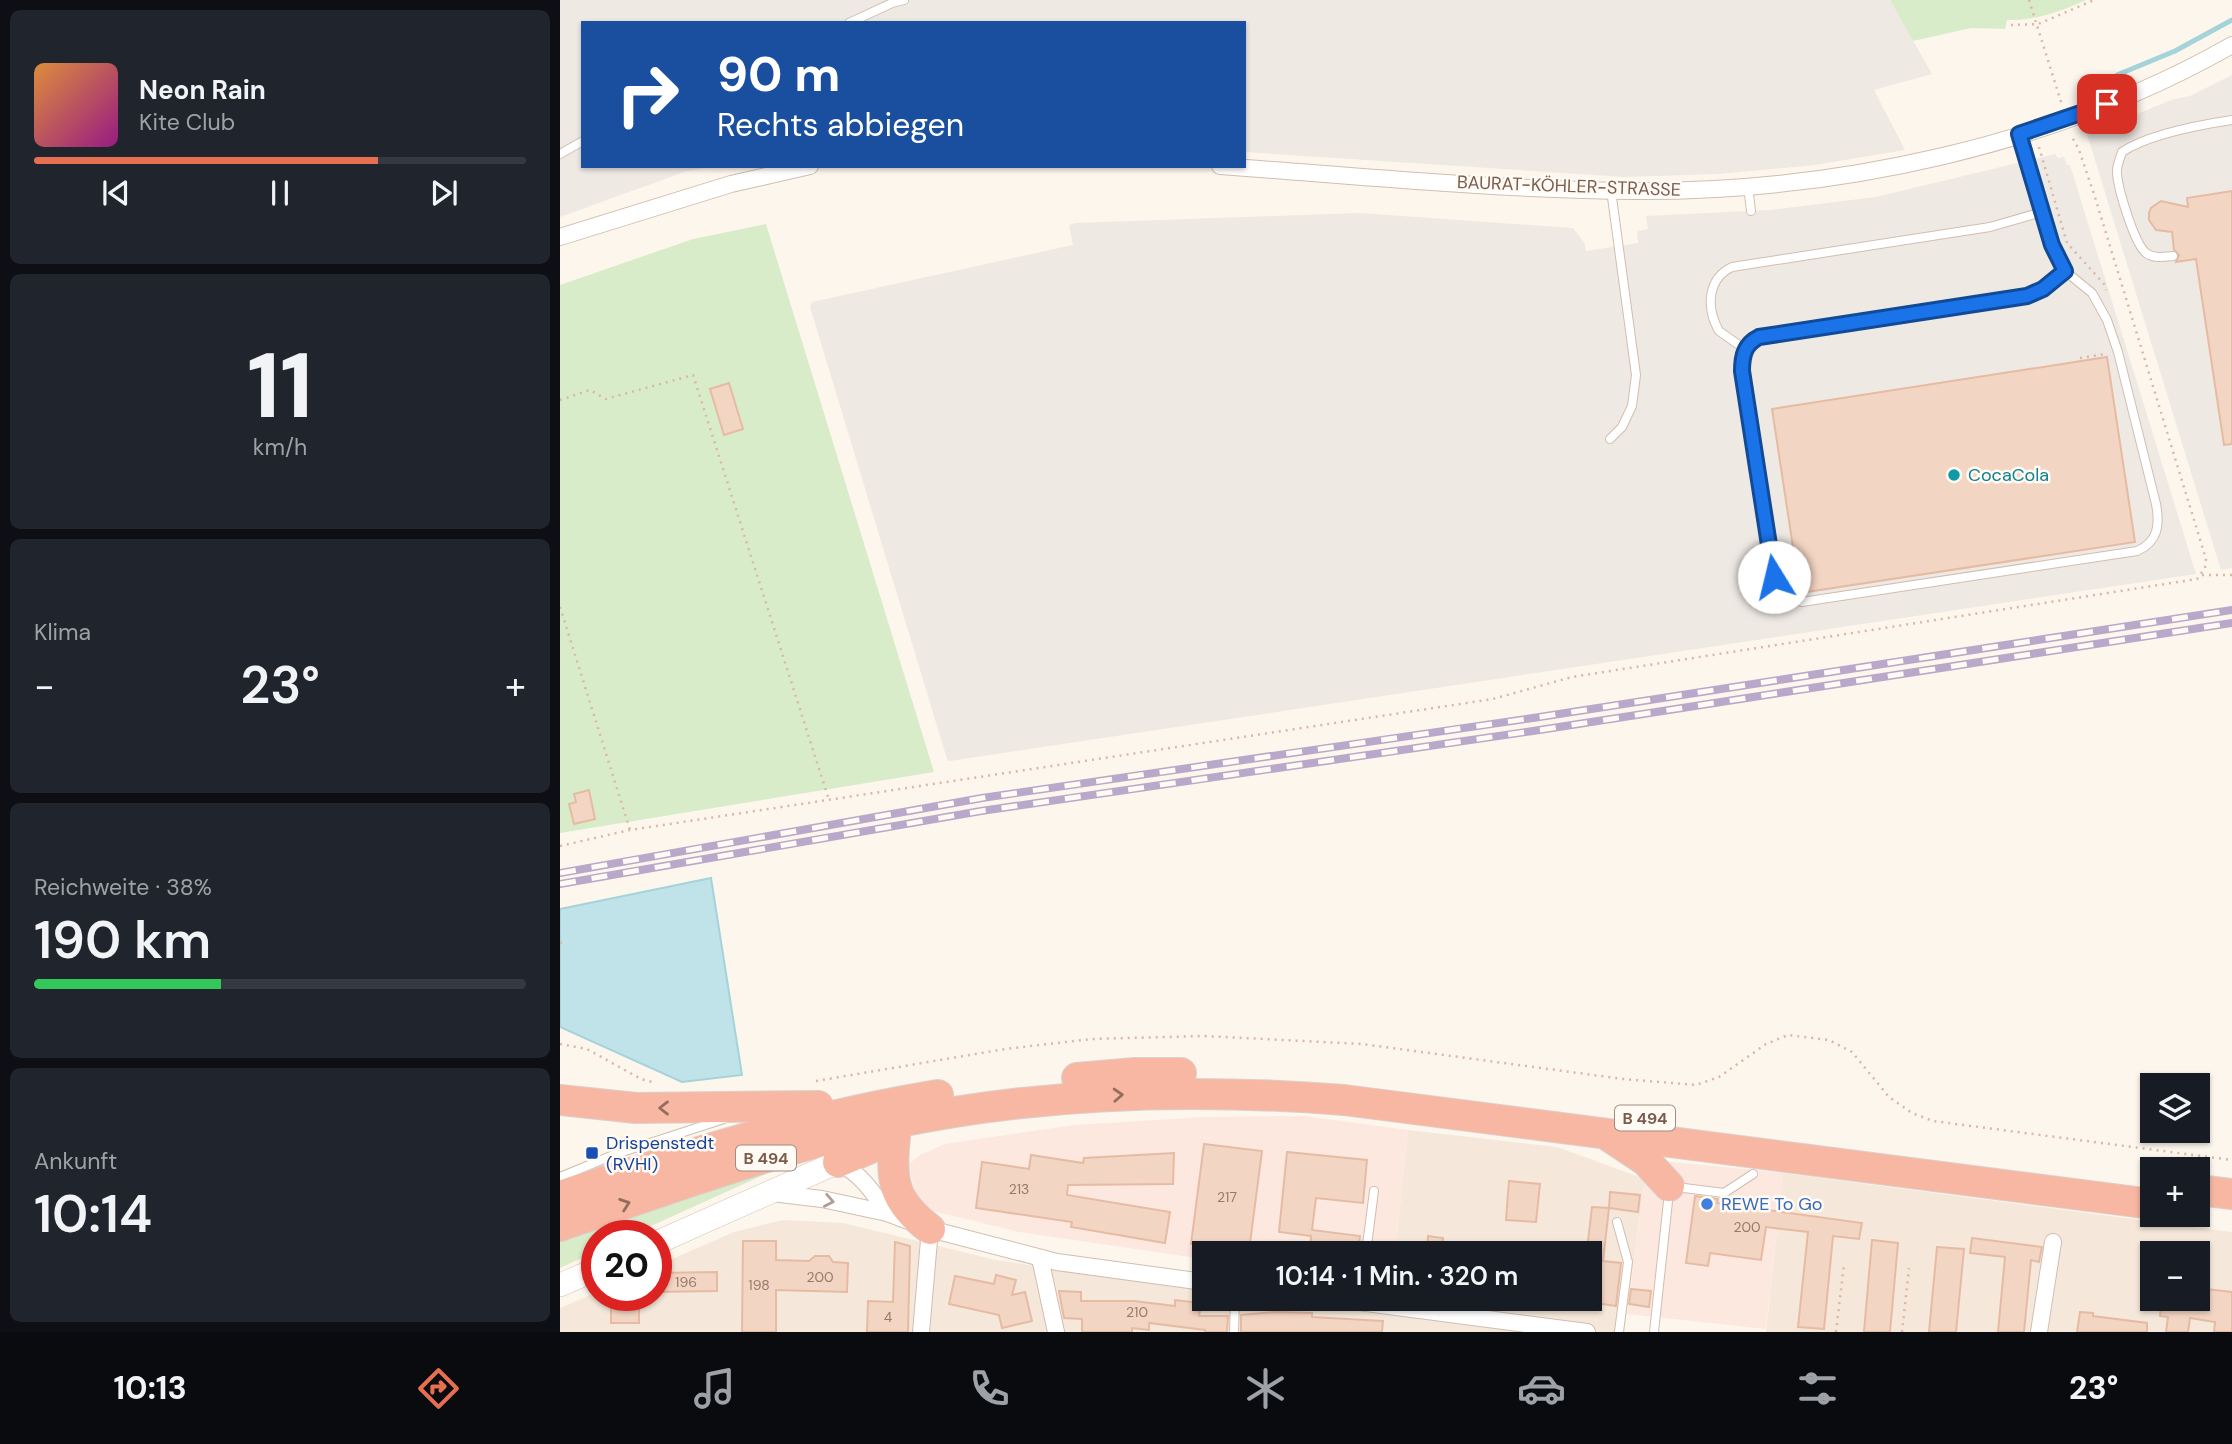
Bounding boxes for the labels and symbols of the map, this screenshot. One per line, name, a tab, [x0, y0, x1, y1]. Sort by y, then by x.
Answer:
pin	[2077, 74, 2137, 134]
street label: BAURAT-KÖHLER-STRASSE	[1457, 170, 1681, 202]
place label: CocaCola	[1968, 463, 2049, 487]
marker: CocaCola	[1946, 467, 1962, 483]
position arrow	[1737, 540, 1811, 614]
one-way arrow	[1113, 1088, 1124, 1103]
one-way arrow	[658, 1100, 668, 1116]
road number: B 494	[1615, 1106, 1675, 1130]
place label: Drispenstedt (RVHI)	[606, 1131, 714, 1176]
marker: Drispenstedt (RVHI)	[584, 1145, 600, 1161]
road number: B 494	[736, 1146, 796, 1170]
house number: 213	[1009, 1180, 1029, 1198]
house number: 217	[1217, 1188, 1237, 1206]
one-way arrow	[823, 1192, 835, 1207]
place label: REWE To Go	[1721, 1192, 1823, 1216]
marker: REWE To Go	[1699, 1196, 1715, 1212]
one-way arrow	[618, 1198, 630, 1212]
house number: 200	[1733, 1218, 1761, 1236]
speed limit sign: 20	[581, 1220, 672, 1311]
house number: 200	[806, 1268, 834, 1286]
house number: 196	[675, 1273, 697, 1291]
house number: 198	[748, 1276, 770, 1294]
house number: 210	[1126, 1303, 1148, 1321]
house number: 4	[884, 1308, 893, 1326]

